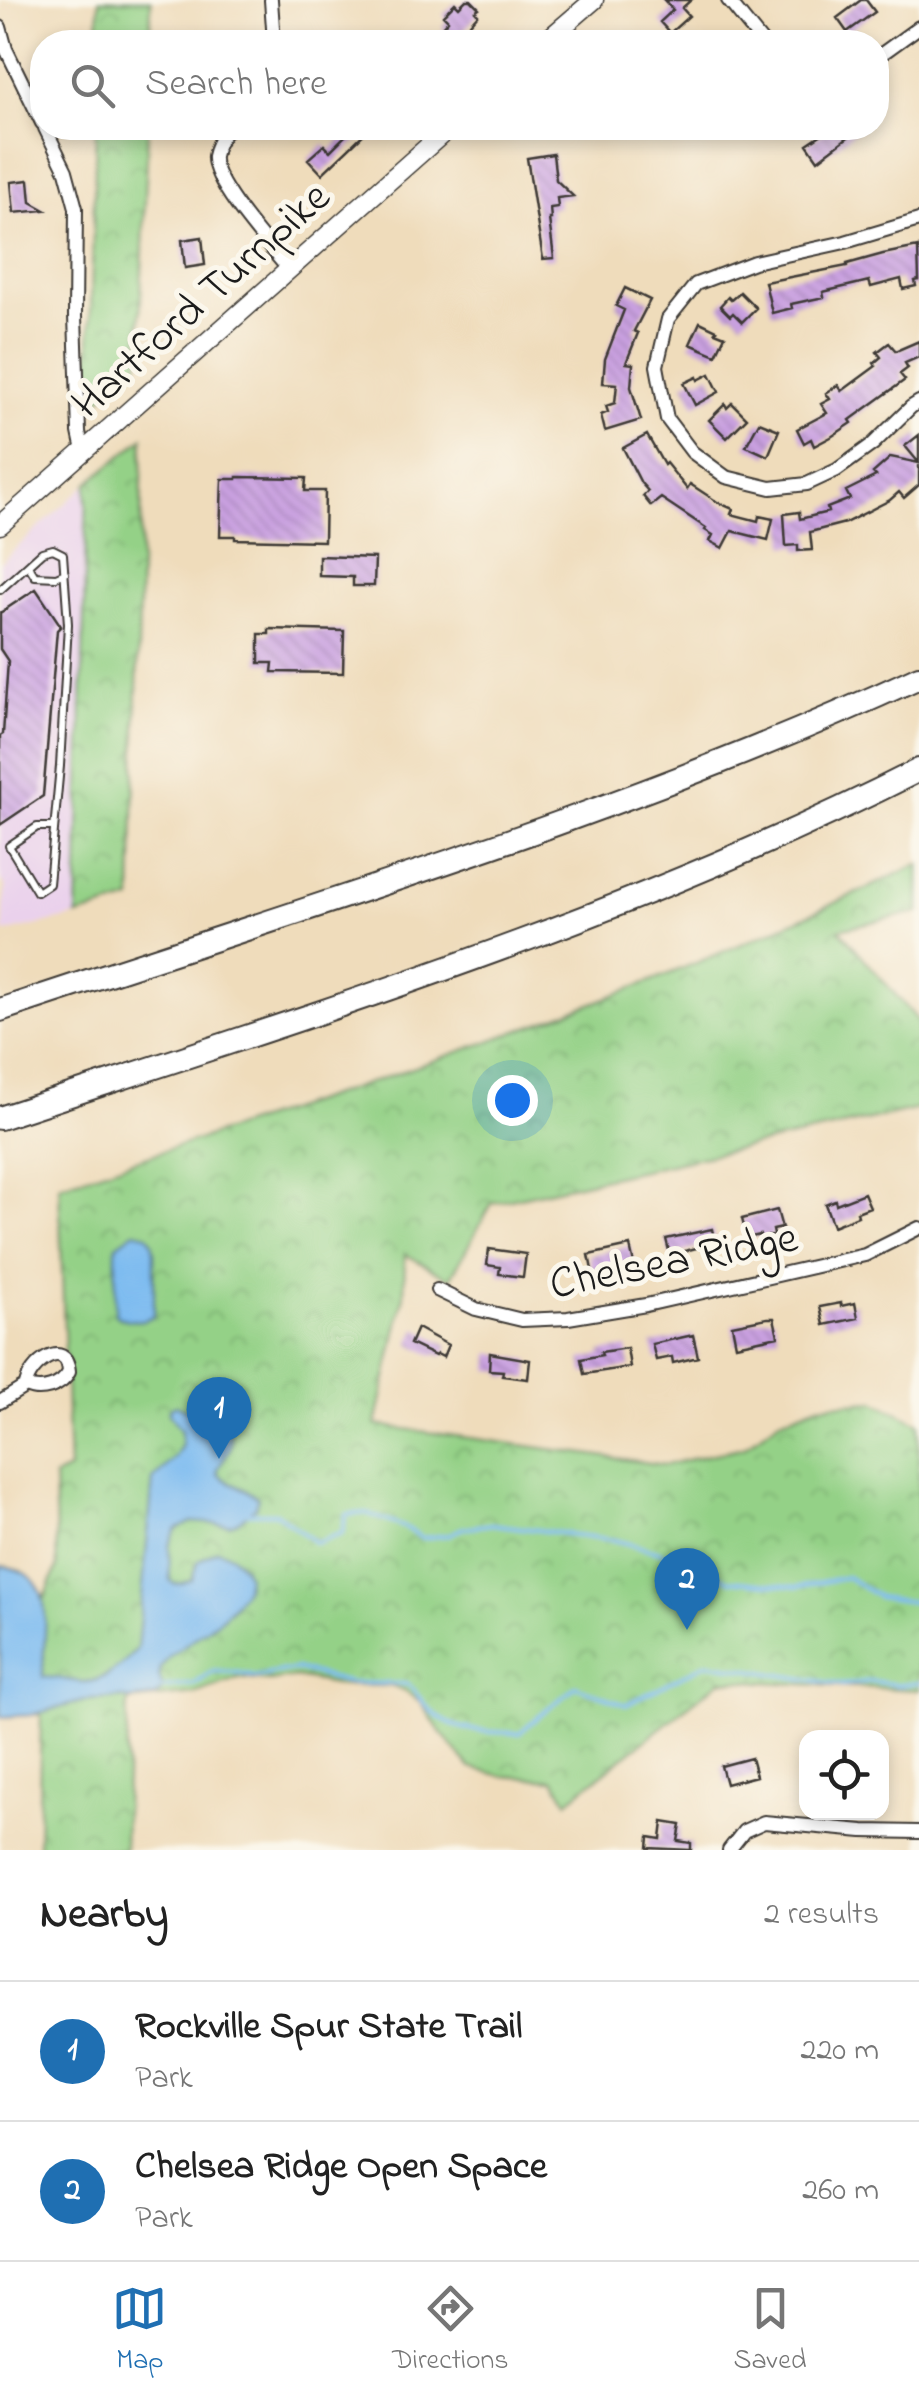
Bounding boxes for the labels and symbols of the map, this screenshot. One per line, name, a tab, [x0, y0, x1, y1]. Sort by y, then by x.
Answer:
street label: Hartford Turnpike	[58, 167, 347, 436]
your location	[487, 1075, 538, 1126]
street label: Chelsea Ridge	[544, 1206, 805, 1320]
pin: 1	[186, 1376, 252, 1459]
pin: 2	[654, 1548, 720, 1630]

